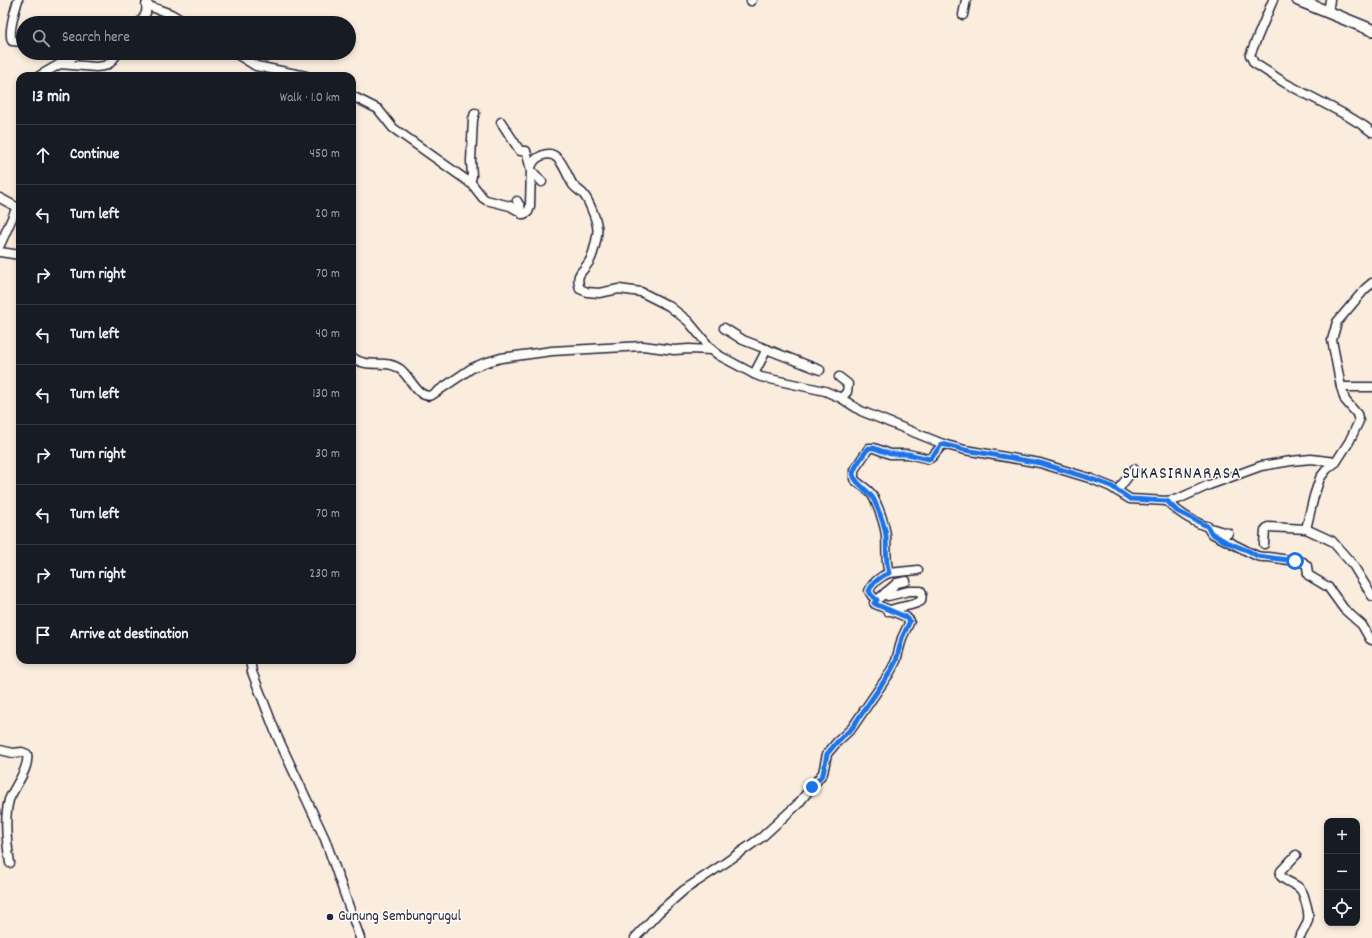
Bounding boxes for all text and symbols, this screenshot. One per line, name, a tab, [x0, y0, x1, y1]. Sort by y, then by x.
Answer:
search box	[16, 16, 356, 60]
icon: search	[30, 27, 52, 49]
text: Search here	[62, 27, 130, 49]
text: 13 min	[32, 86, 70, 110]
text: Walk · 1.0 km	[280, 89, 340, 108]
icon: ahead	[32, 144, 54, 166]
text: Continue	[70, 144, 119, 166]
text: 450 m	[310, 145, 340, 164]
icon: left	[32, 204, 54, 226]
text: Turn left	[70, 204, 119, 226]
text: 20 m	[315, 205, 340, 224]
icon: right	[32, 264, 54, 286]
text: Turn right	[70, 264, 126, 286]
text: 70 m	[316, 265, 340, 284]
icon: left	[32, 324, 54, 346]
text: Turn left	[70, 324, 119, 346]
text: 40 m	[316, 325, 340, 344]
icon: left	[32, 384, 54, 406]
text: Turn left	[70, 384, 119, 406]
text: 130 m	[312, 385, 340, 404]
icon: right	[32, 444, 54, 466]
text: Turn right	[70, 444, 126, 466]
text: 30 m	[315, 445, 340, 464]
district label: SUKASIRNARASA	[1123, 463, 1241, 487]
icon: left	[32, 504, 54, 526]
text: Turn left	[70, 504, 119, 526]
text: 70 m	[316, 505, 340, 524]
route start	[1286, 552, 1304, 570]
icon: right	[32, 564, 54, 586]
text: Turn right	[70, 564, 126, 586]
text: 230 m	[310, 565, 340, 584]
icon: arrive	[32, 624, 54, 646]
text: Arrive at destination	[70, 624, 188, 646]
route end	[803, 778, 821, 796]
map controls	[1324, 818, 1360, 926]
button: +	[1324, 818, 1360, 854]
button: −	[1324, 854, 1360, 890]
button: locate	[1324, 890, 1360, 926]
place label: Gunung Sembungrugul	[338, 906, 461, 928]
marker: Gunung Sembungrugul	[325, 912, 335, 922]

